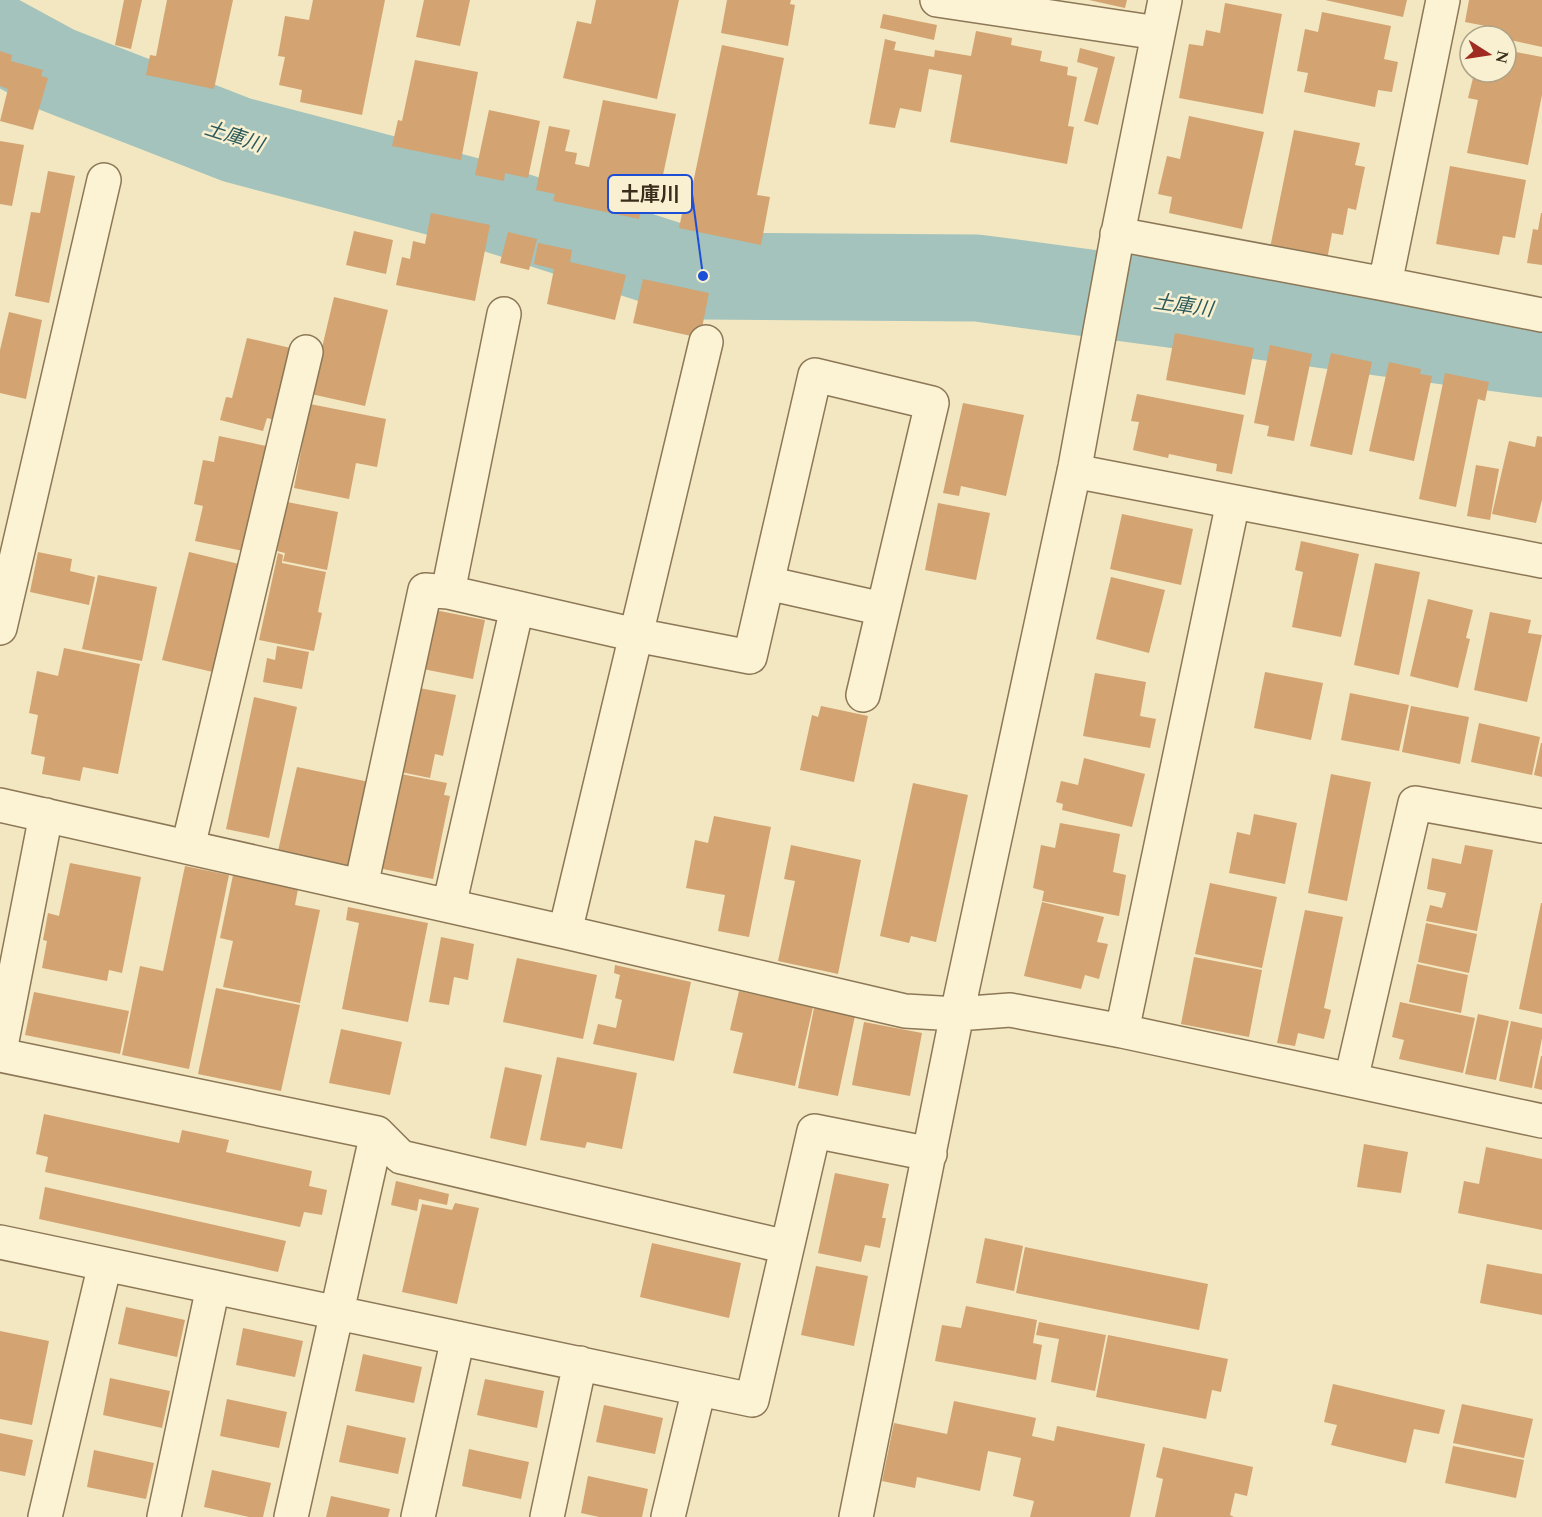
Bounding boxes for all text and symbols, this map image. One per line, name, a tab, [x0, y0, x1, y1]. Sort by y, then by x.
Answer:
north arrow	[1458, 24, 1518, 84]
text: N	[1489, 48, 1515, 66]
water label: 土庫川	[201, 113, 269, 161]
callout: 土庫川	[608, 175, 692, 213]
text: 土庫川	[620, 180, 680, 210]
water label: 土庫川	[1151, 287, 1217, 325]

